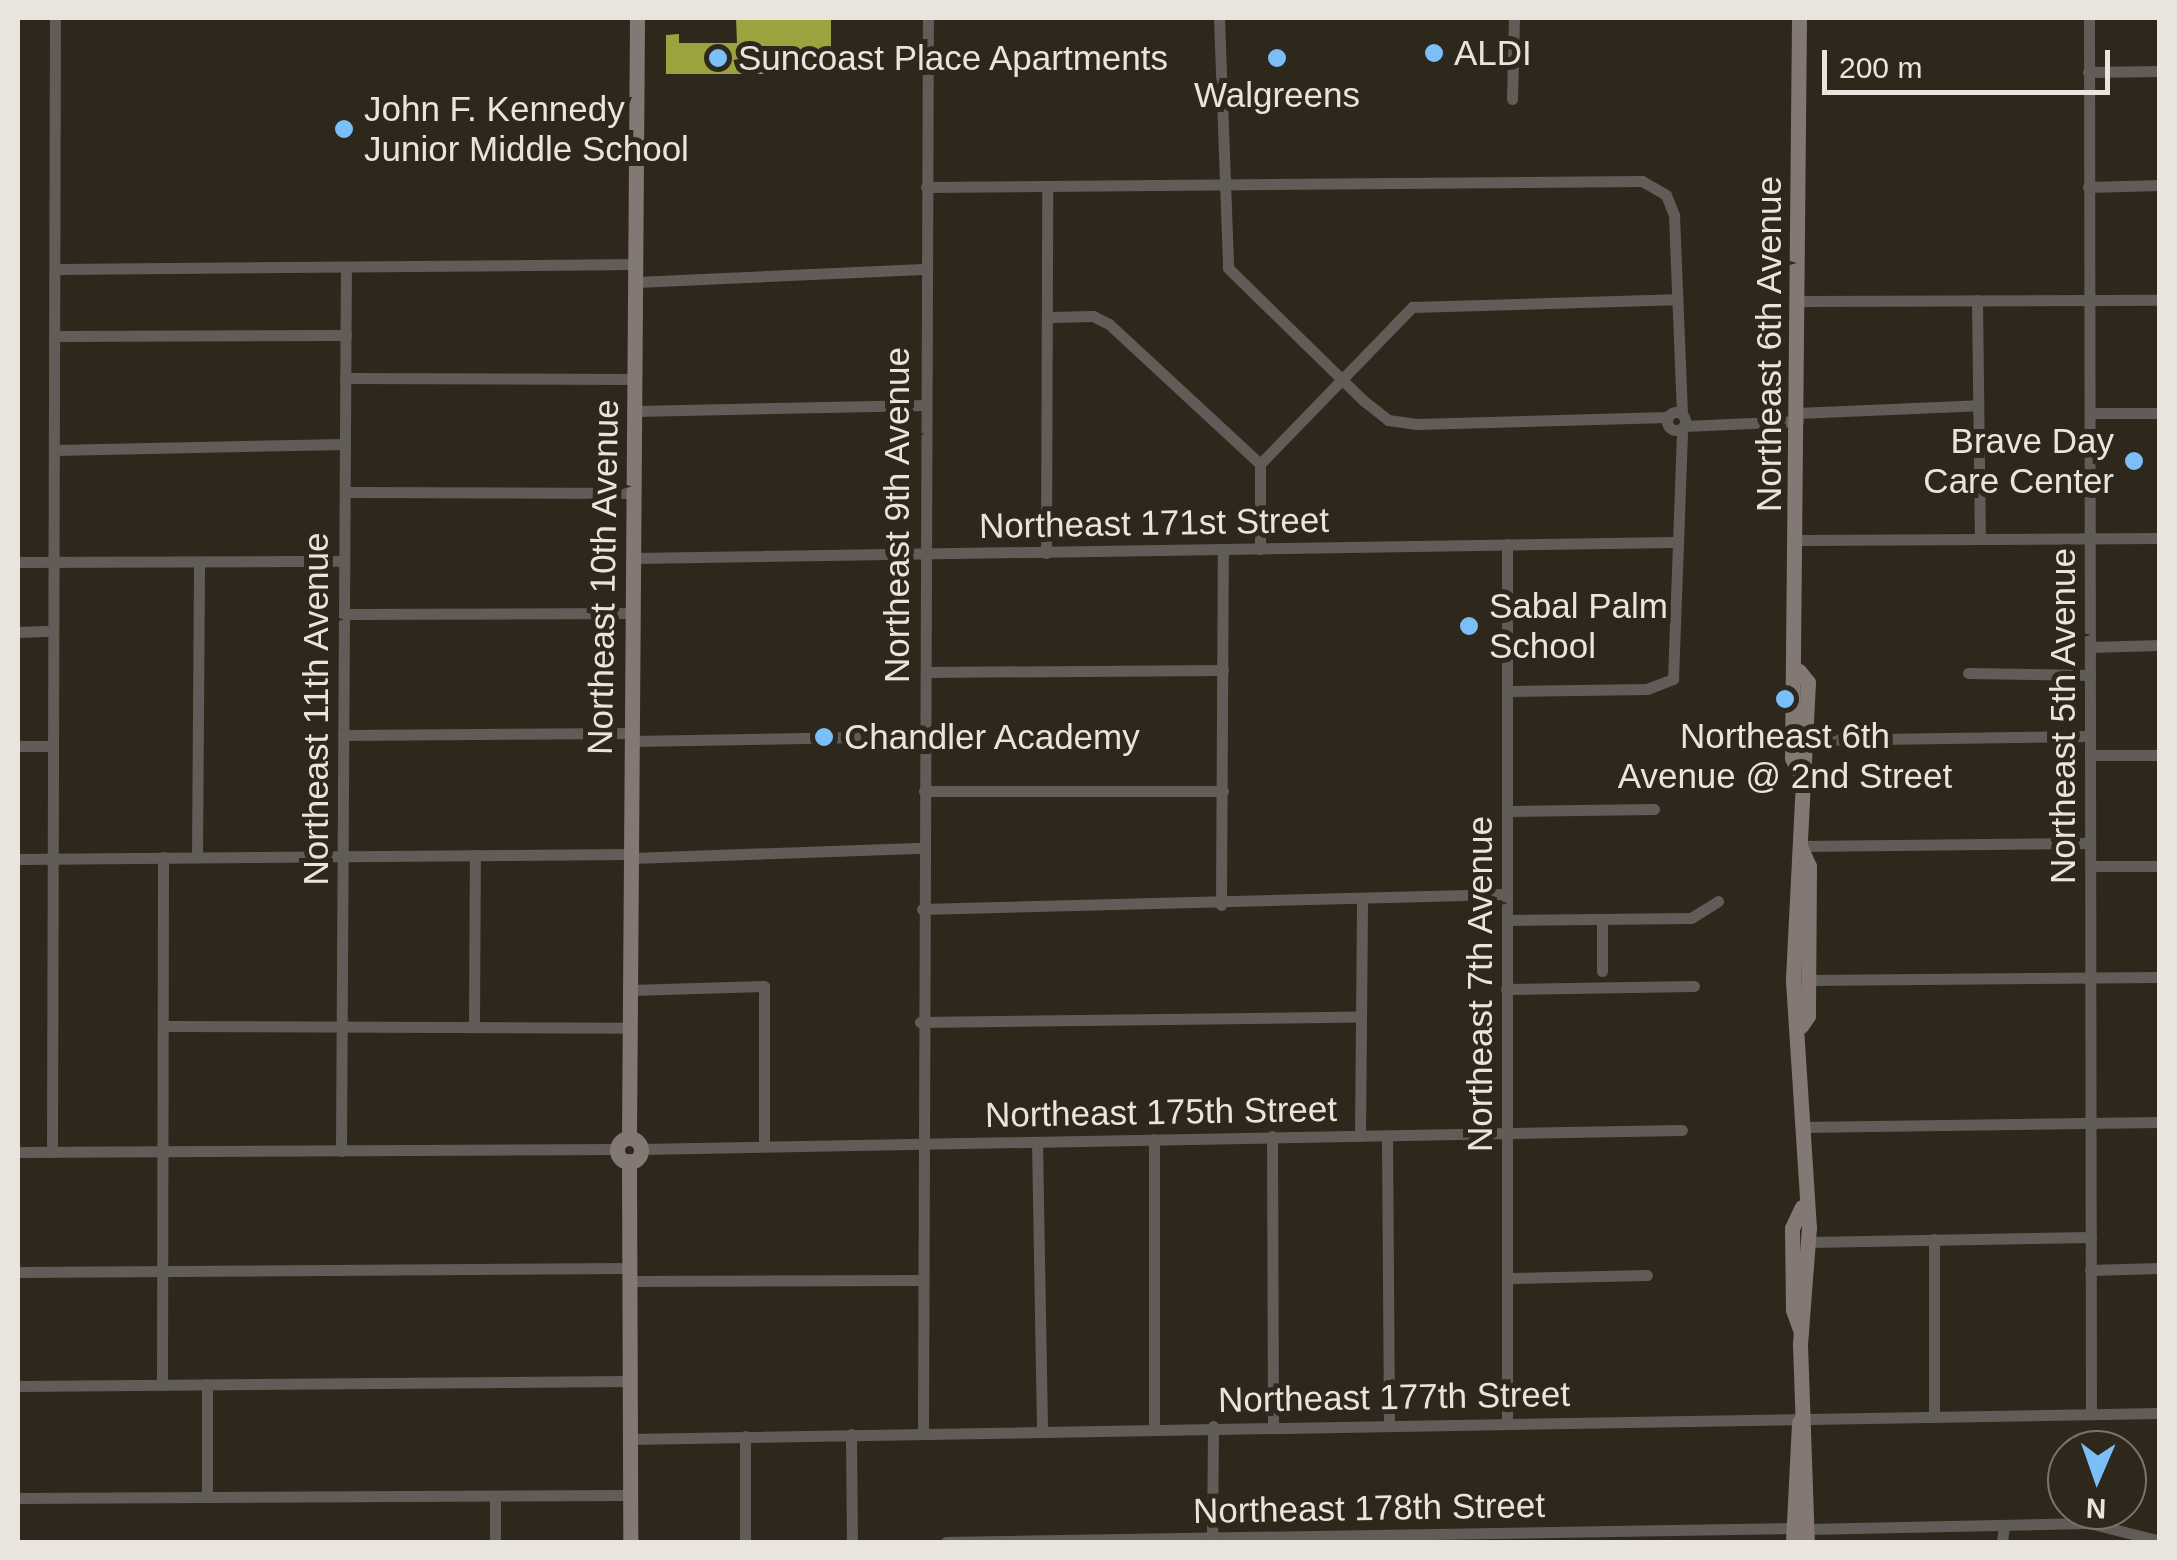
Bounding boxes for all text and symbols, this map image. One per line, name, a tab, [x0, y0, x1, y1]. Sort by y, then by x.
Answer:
scale bar	[1827, 30, 2114, 92]
place label: ALDI	[1454, 32, 1532, 74]
place label: Suncoast Place Apartments	[738, 37, 1170, 79]
marker: ALDI	[1423, 42, 1445, 64]
marker: Suncoast Place Apartments	[707, 47, 729, 69]
marker: Walgreens	[1266, 47, 1288, 69]
text: 200 m	[1839, 51, 1922, 84]
place label: Walgreens	[1194, 74, 1360, 116]
place label: John F. Kennedy Junior Middle School	[364, 88, 689, 170]
marker: John F. Kennedy Junior Middle School	[333, 118, 355, 140]
street label: Northeast 6th Avenue	[1748, 175, 1790, 513]
street label: Northeast 9th Avenue	[876, 346, 918, 684]
street label: Northeast 10th Avenue	[579, 398, 627, 756]
place label: Brave Day Care Center	[1923, 420, 2114, 502]
marker: Brave Day Care Center	[2123, 450, 2145, 472]
street label: Northeast 171st Street	[979, 499, 1329, 547]
street label: Northeast 11th Avenue	[295, 532, 337, 886]
street label: Northeast 5th Avenue	[2042, 547, 2084, 885]
place label: Sabal Palm School	[1489, 585, 1668, 667]
marker: Sabal Palm School	[1458, 615, 1480, 637]
marker: Northeast 6th Avenue @ 2nd Street	[1774, 688, 1796, 710]
place label: Northeast 6th Avenue @ 2nd Street	[1618, 715, 1952, 797]
place label: Chandler Academy	[844, 716, 1142, 758]
marker: Chandler Academy	[813, 726, 835, 748]
street label: Northeast 7th Avenue	[1459, 815, 1501, 1153]
street label: Northeast 175th Street	[985, 1088, 1337, 1136]
street label: Northeast 177th Street	[1218, 1373, 1570, 1421]
north arrow	[2047, 1430, 2147, 1530]
street label: Northeast 178th Street	[1193, 1484, 1545, 1532]
text: N	[2085, 1493, 2107, 1524]

